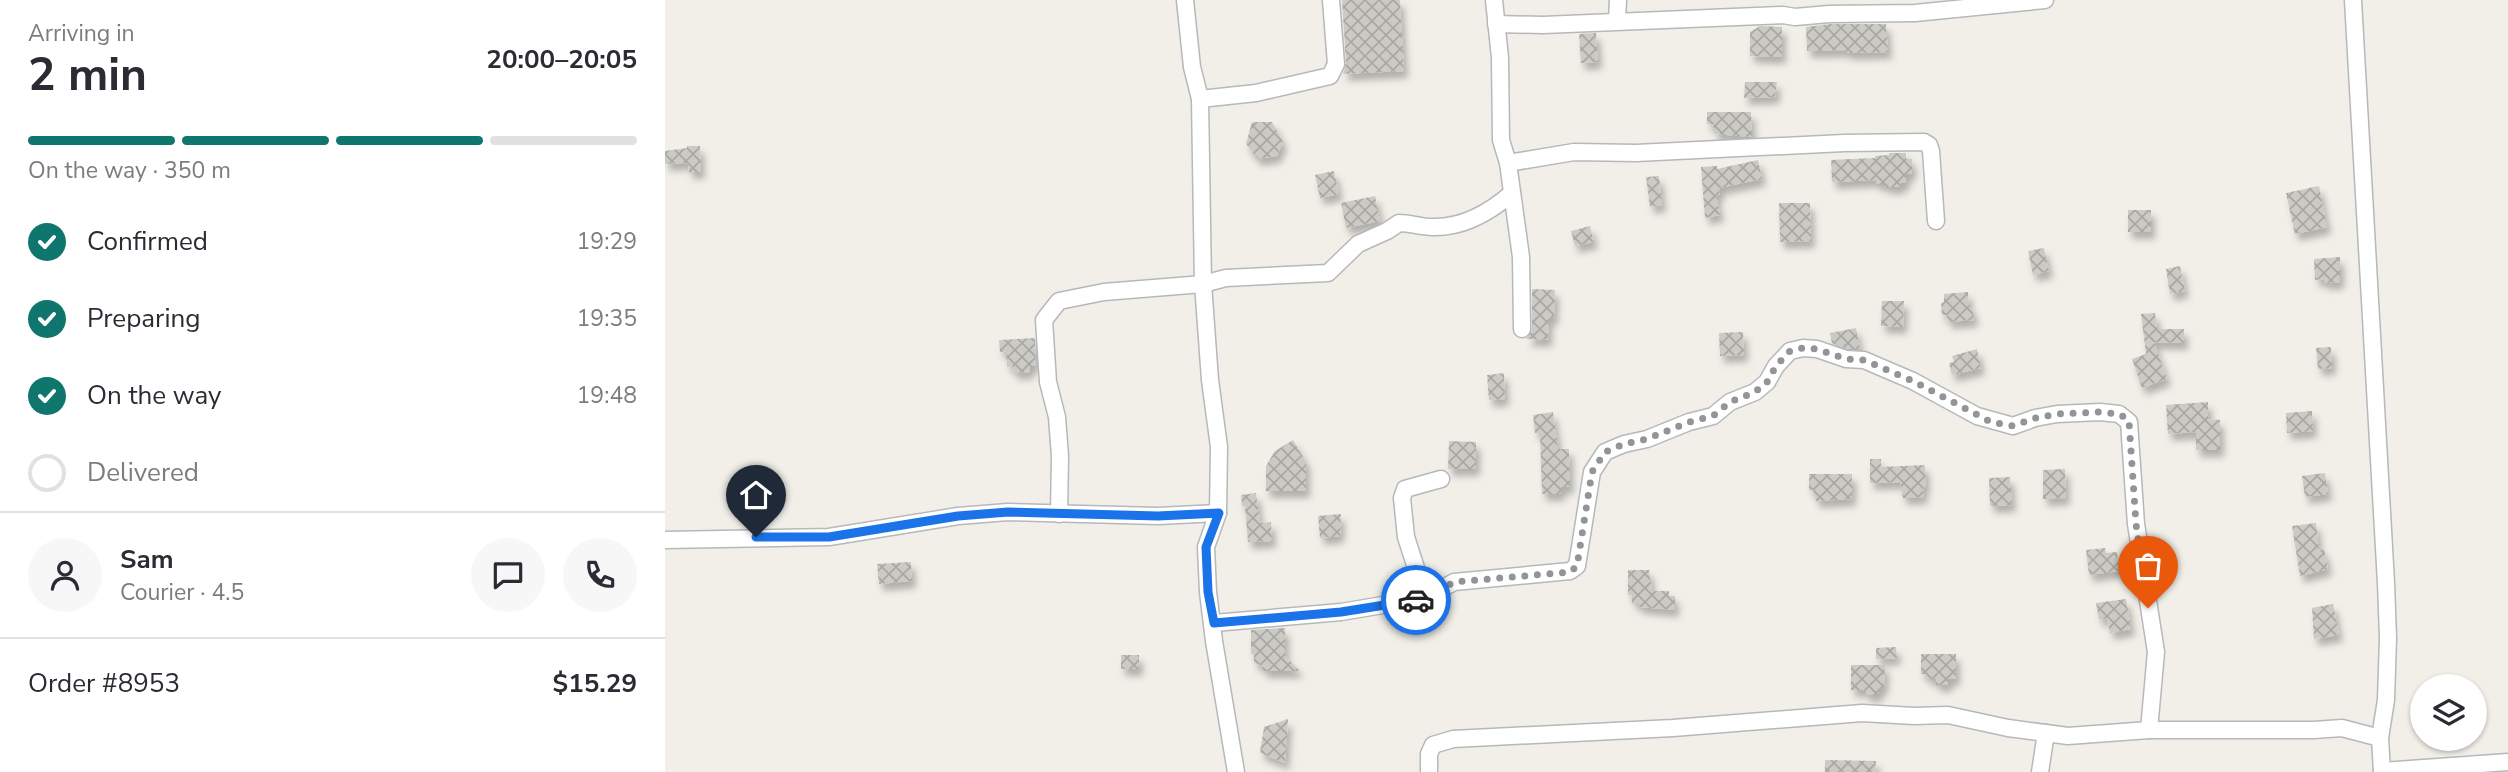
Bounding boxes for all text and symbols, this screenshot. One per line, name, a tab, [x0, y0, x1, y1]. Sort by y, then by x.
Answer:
text: Arriving in	[28, 18, 135, 49]
text: 20:00–20:05	[486, 42, 637, 77]
text: 2 min	[28, 43, 147, 106]
text: On the way · 350 m	[28, 155, 231, 186]
icon: check	[28, 223, 66, 261]
text: Confirmed	[87, 224, 208, 259]
text: 19:29	[577, 226, 637, 257]
icon: check	[28, 300, 66, 338]
text: Preparing	[87, 301, 200, 336]
text: 19:35	[577, 303, 637, 334]
icon: check	[28, 377, 66, 415]
text: On the way	[87, 378, 221, 413]
text: 19:48	[577, 380, 637, 411]
text: Delivered	[87, 455, 199, 490]
pin	[726, 465, 786, 537]
icon: home	[737, 476, 775, 514]
pin	[2118, 536, 2178, 608]
button: person	[28, 538, 102, 612]
button: chat	[471, 538, 545, 612]
button: phone	[563, 538, 637, 612]
text: Sam	[120, 542, 173, 577]
icon: bag	[2129, 547, 2167, 585]
courier	[1381, 565, 1451, 635]
text: Courier · 4.5	[120, 577, 244, 608]
icon: car	[1397, 581, 1435, 619]
text: Order #8953	[28, 666, 180, 701]
text: $15.29	[553, 666, 637, 701]
map controls	[2410, 674, 2487, 751]
button: layers	[2410, 674, 2487, 751]

